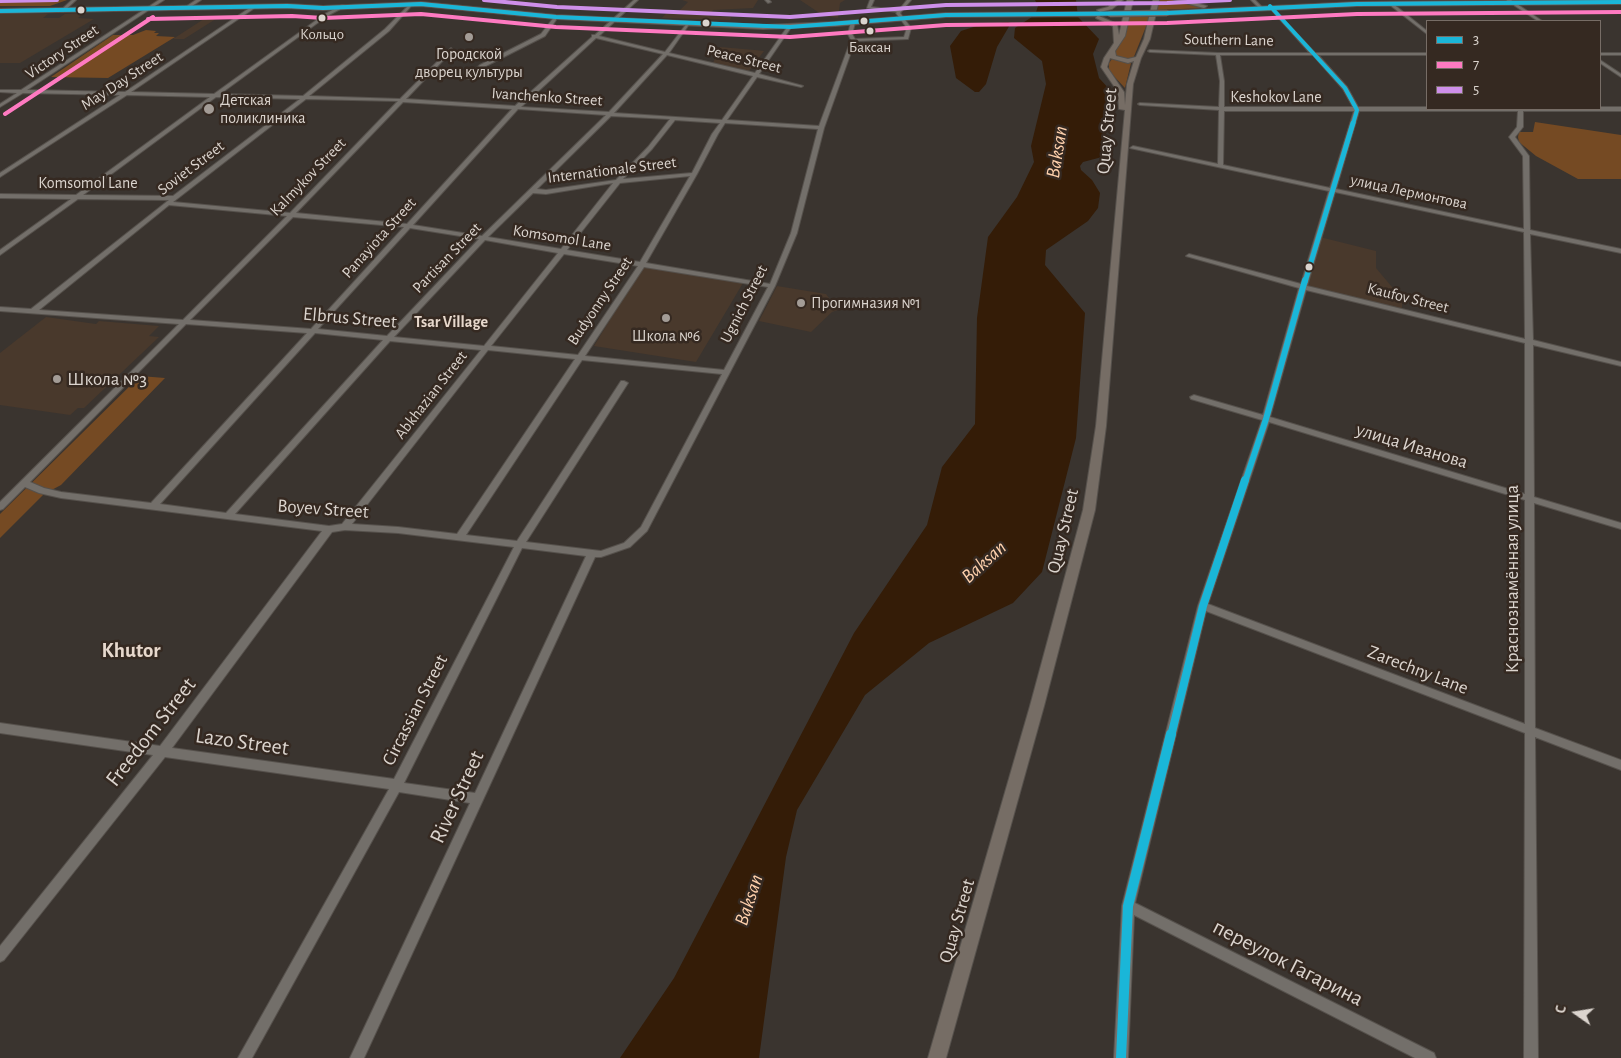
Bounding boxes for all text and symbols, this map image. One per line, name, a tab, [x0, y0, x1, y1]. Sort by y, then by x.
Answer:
unlabelled marker	[76, 5, 86, 15]
marker: Кольцо	[317, 13, 327, 23]
unlabelled marker	[859, 16, 869, 26]
unlabelled marker	[701, 18, 711, 28]
legend	[1426, 20, 1601, 110]
street label: Victory Street	[22, 21, 102, 83]
place label: Кольцо	[300, 25, 344, 43]
marker: Баксан	[865, 26, 875, 36]
street label: Southern Lane	[1184, 30, 1274, 50]
marker: Городской дворец культуры	[463, 31, 475, 43]
text: 3	[1473, 32, 1479, 47]
place label: Баксан	[849, 38, 891, 56]
street label: Peace Street	[705, 40, 783, 78]
place label: Городской дворец культуры	[415, 44, 523, 82]
street label: May Day Street	[77, 47, 167, 115]
text: 7	[1473, 57, 1479, 72]
text: 5	[1473, 82, 1479, 97]
street label: Ivanchenko Street	[491, 84, 603, 110]
street label: Quay Street	[1092, 87, 1122, 175]
street label: Keshokov Lane	[1230, 87, 1322, 107]
place label: Детская поликлиника	[220, 90, 306, 128]
marker: Детская поликлиника	[202, 102, 216, 116]
water label: Baksan	[1041, 124, 1073, 180]
street label: Kalmykov Street	[266, 134, 350, 220]
street label: Soviet Street	[154, 137, 228, 199]
street label: Internationale Street	[547, 153, 677, 187]
street label: улица Лермонтова	[1349, 170, 1469, 214]
street label: Komsomol Lane	[38, 173, 138, 193]
street label: Panayiota Street	[338, 194, 420, 282]
street label: Partisan Street	[408, 219, 486, 297]
street label: Komsomol Lane	[511, 221, 613, 255]
street label: Budyonny Street	[563, 253, 637, 349]
street label: Ugnich Street	[716, 262, 772, 346]
unlabelled marker	[1304, 262, 1314, 272]
street label: Kaufov Street	[1365, 279, 1451, 317]
place label: Прогимназия №1	[811, 293, 921, 313]
marker: Прогимназия №1	[795, 297, 807, 309]
street label: Elbrus Street	[302, 303, 398, 333]
district label: Tsar Village	[414, 312, 488, 332]
marker: Школа №6	[660, 312, 672, 324]
place label: Школа №6	[632, 326, 700, 346]
street label: Abkhazian Street	[391, 347, 471, 443]
place label: Школа №3	[67, 368, 147, 390]
marker: Школа №3	[51, 373, 63, 385]
street label: улица Иванова	[1353, 418, 1471, 474]
street label: Краснознамённая улица	[1501, 485, 1523, 673]
street label: Quay Street	[1042, 486, 1084, 576]
street label: Boyev Street	[277, 494, 369, 524]
water label: Baksan	[956, 536, 1012, 588]
district label: Khutor	[102, 638, 160, 664]
street label: Zarechny Lane	[1364, 640, 1472, 700]
street label: Circassian Street	[377, 651, 453, 769]
street label: Freedom Street	[100, 672, 202, 792]
street label: Lazo Street	[193, 722, 291, 762]
street label: River Street	[424, 746, 490, 848]
water label: Baksan	[729, 871, 769, 929]
street label: Quay Street	[934, 876, 980, 966]
street label: переулок Гагарина	[1208, 914, 1368, 1012]
north arrow	[1551, 988, 1601, 1038]
text: С	[1554, 1004, 1569, 1015]

